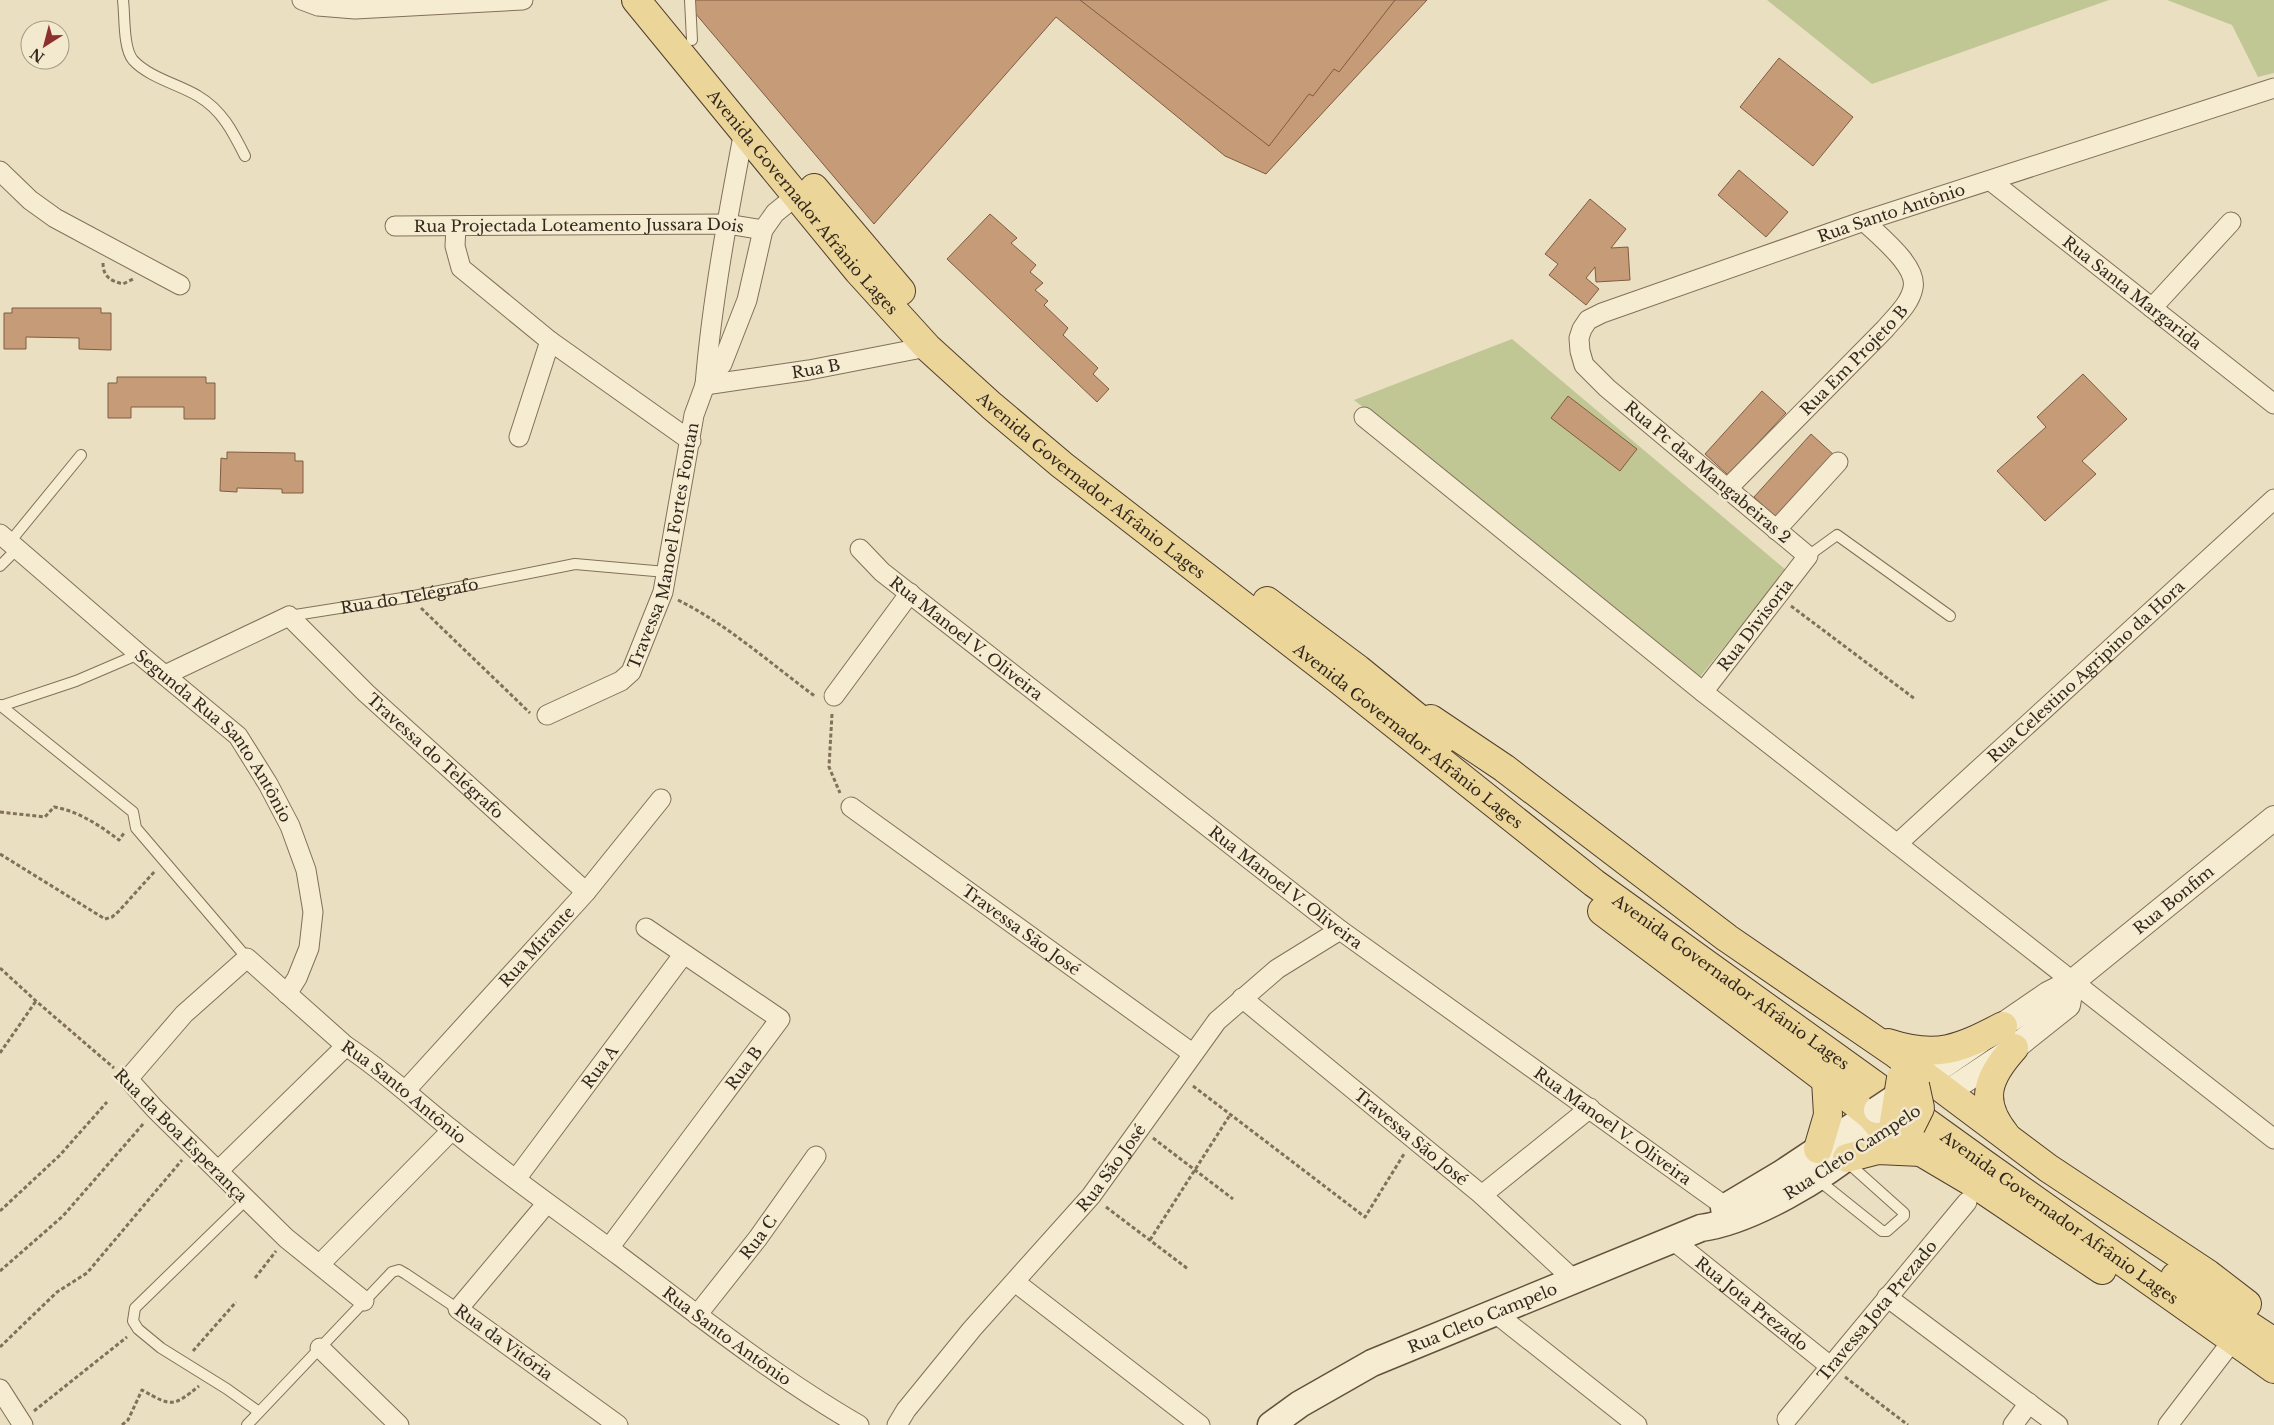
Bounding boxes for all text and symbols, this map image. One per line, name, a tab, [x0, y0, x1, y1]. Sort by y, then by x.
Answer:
north arrow	[20, 20, 70, 70]
text: N	[27, 44, 48, 67]
street label: Avenida Governador Afrânio Lages	[703, 85, 902, 319]
street label: Rua Santo Antônio	[1815, 179, 1968, 247]
street label: Rua Projectada Loteamento Jussara Dois	[414, 214, 746, 237]
street label: Rua Santa Margarida	[2059, 231, 2206, 353]
street label: Rua Em Projeto B	[1796, 300, 1912, 419]
street label: Rua B	[790, 354, 842, 382]
street label: Avenida Governador Afrânio Lages	[973, 387, 1210, 583]
street label: Rua Pc das Mangabeiras 2	[1621, 397, 1795, 547]
street label: Travessa Manoel Fortes Fontan	[623, 421, 703, 672]
street label: Rua Manoel V. Oliveira	[886, 572, 1047, 704]
street label: Rua do Telégrafo	[339, 573, 480, 618]
street label: Rua Divisoria	[1713, 575, 1797, 675]
street label: Rua Celestino Agripino da Hora	[1983, 576, 2189, 766]
street label: Avenida Governador Afrânio Lages	[1289, 638, 1527, 833]
street label: Segunda Rua Santo Antônio	[131, 645, 296, 826]
street label: Travessa do Telégrafo	[363, 689, 508, 823]
street label: Rua Manoel V. Oliveira	[1205, 821, 1367, 953]
street label: Rua Bonfim	[2129, 861, 2218, 938]
street label: Travessa São José	[958, 880, 1084, 979]
street label: Avenida Governador Afrânio Lages	[1608, 889, 1853, 1074]
street label: Rua Mirante	[495, 902, 578, 991]
street label: Rua Santo Antônio	[338, 1036, 471, 1148]
street label: Rua A	[577, 1041, 623, 1092]
street label: Rua B	[721, 1042, 766, 1093]
street label: Rua Manoel V. Oliveira	[1530, 1063, 1696, 1189]
street label: Rua da Boa Esperança	[110, 1064, 252, 1206]
street label: Travessa São José	[1350, 1084, 1472, 1190]
street label: Rua Cleto Campelo	[1780, 1100, 1924, 1204]
street label: Rua São José	[1072, 1120, 1150, 1216]
street label: Avenida Governador Afrânio Lages	[1936, 1125, 2182, 1308]
street label: Rua C	[735, 1211, 781, 1263]
street label: Travessa Jota Prezado	[1813, 1236, 1941, 1385]
street label: Rua Jota Prezado	[1692, 1252, 1813, 1355]
street label: Rua Cleto Campelo	[1405, 1278, 1560, 1357]
street label: Rua Santo Antônio	[659, 1282, 795, 1390]
street label: Rua da Vitória	[451, 1300, 557, 1384]

